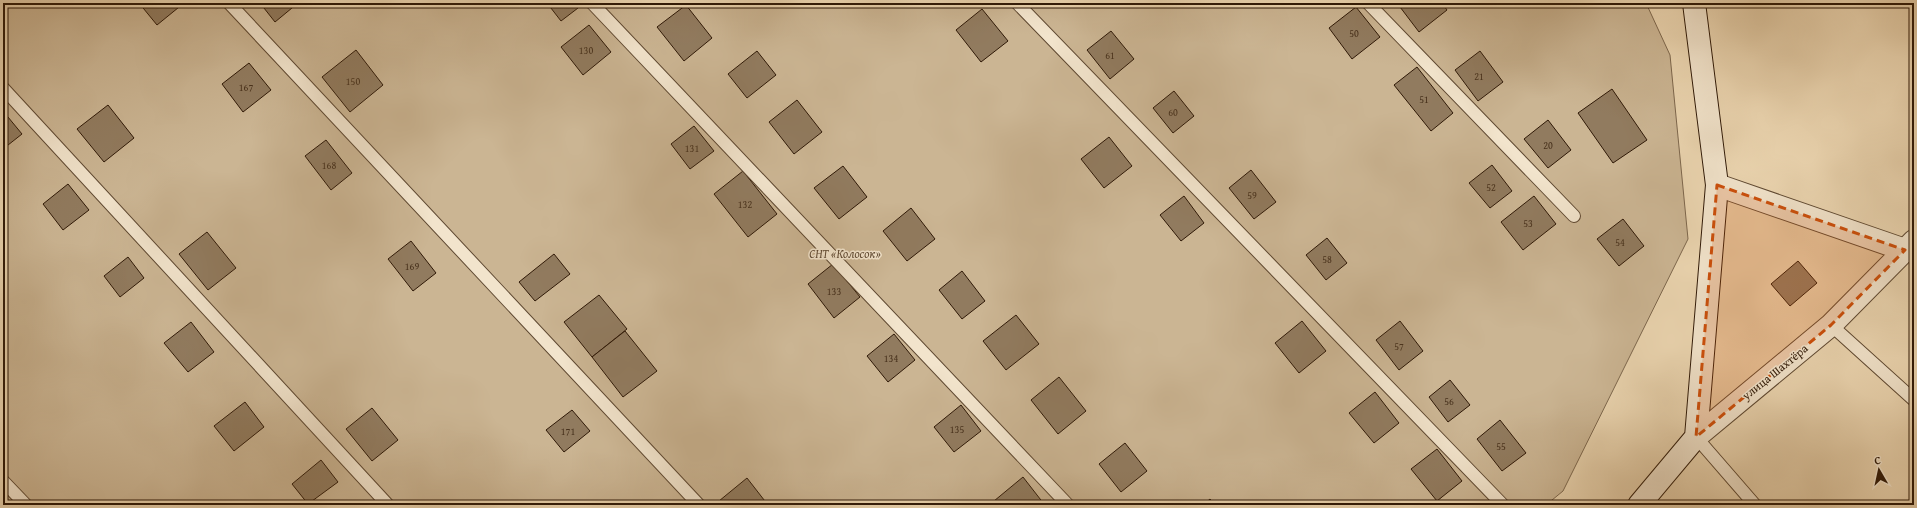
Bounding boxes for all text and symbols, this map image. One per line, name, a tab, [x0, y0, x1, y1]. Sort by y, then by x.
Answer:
house number: 50	[1349, 26, 1359, 41]
house number: 130	[579, 43, 593, 58]
house number: 61	[1105, 48, 1115, 63]
house number: 21	[1474, 69, 1484, 84]
house number: 150	[346, 74, 360, 89]
house number: 167	[239, 80, 253, 95]
house number: 51	[1419, 92, 1429, 107]
house number: 60	[1168, 105, 1178, 120]
house number: 20	[1543, 138, 1553, 153]
house number: 131	[685, 141, 699, 156]
house number: 168	[322, 158, 336, 173]
house number: 52	[1486, 180, 1496, 195]
house number: 59	[1247, 188, 1257, 203]
house number: 132	[738, 197, 752, 212]
house number: 53	[1523, 216, 1533, 231]
house number: 54	[1615, 235, 1625, 250]
park label: СНТ «Колосок»	[809, 245, 881, 262]
house number: 58	[1322, 252, 1332, 267]
house number: 169	[405, 259, 419, 274]
house number: 133	[827, 284, 841, 299]
house number: 57	[1394, 339, 1404, 354]
street label: улица Шахтёра	[1737, 339, 1812, 404]
house number: 134	[884, 351, 898, 366]
house number: 56	[1444, 394, 1454, 409]
house number: 135	[950, 422, 964, 437]
house number: 171	[561, 424, 575, 439]
house number: 55	[1496, 439, 1506, 454]
north arrow	[1859, 450, 1899, 490]
text: С	[1873, 452, 1882, 469]

